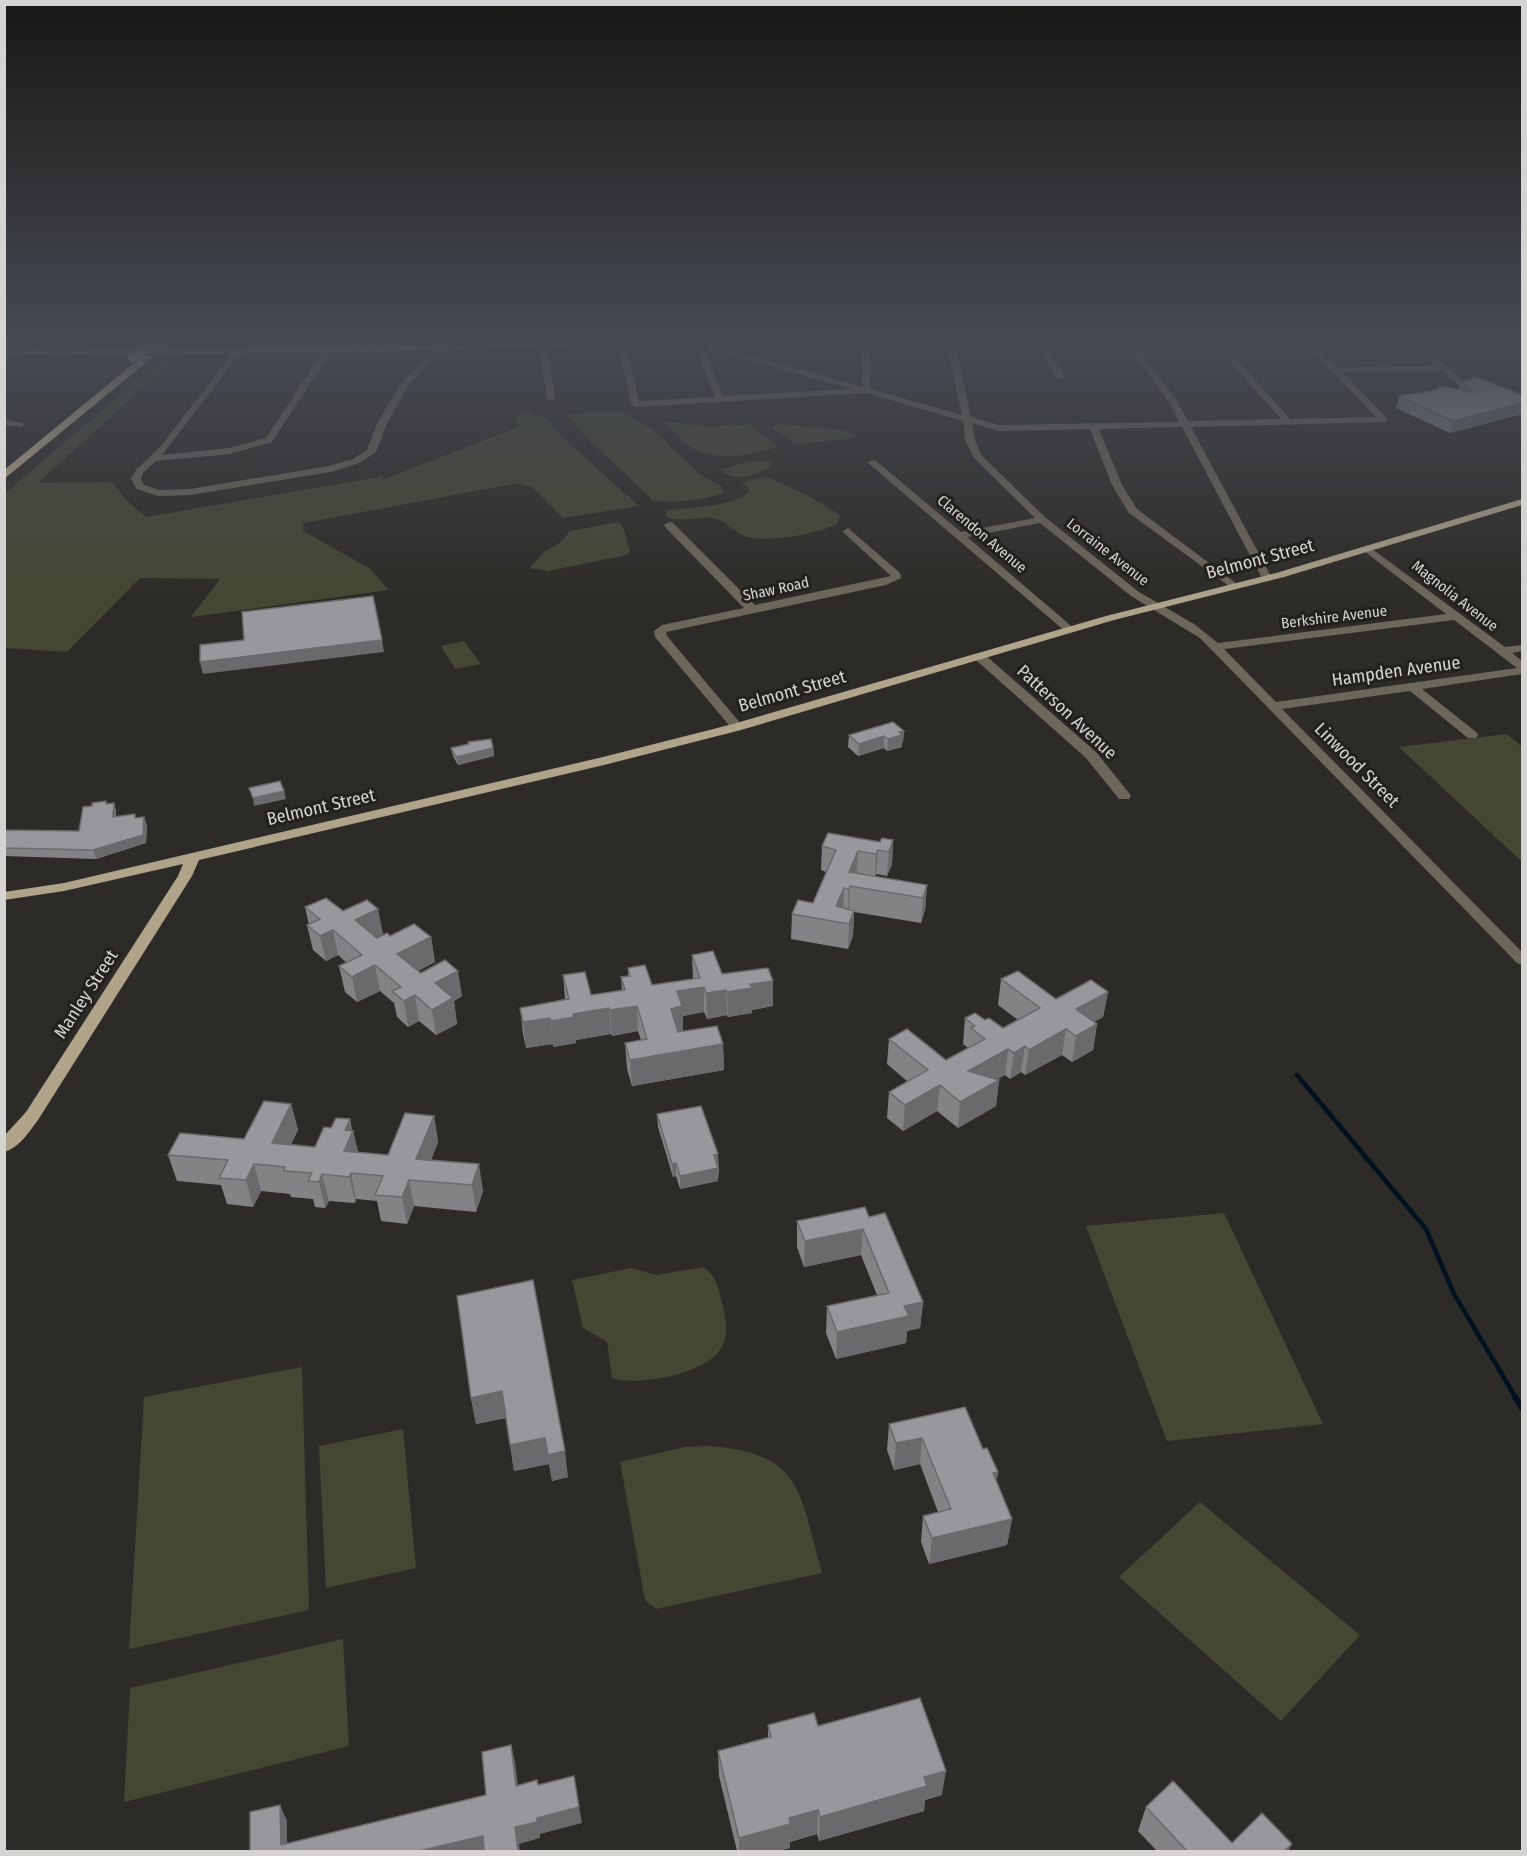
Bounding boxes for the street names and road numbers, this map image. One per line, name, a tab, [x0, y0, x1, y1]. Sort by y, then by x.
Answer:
street label: Clarendon Avenue	[934, 491, 1030, 577]
street label: Lorraine Avenue	[1063, 514, 1153, 590]
street label: Belmont Street	[1204, 534, 1316, 584]
street label: Magnolia Avenue	[1408, 557, 1502, 635]
street label: Shaw Road	[741, 573, 811, 605]
street label: Berkshire Avenue	[1280, 602, 1388, 632]
street label: Hampden Avenue	[1330, 651, 1462, 691]
street label: Patterson Avenue	[1012, 660, 1122, 764]
street label: Belmont Street	[736, 665, 848, 717]
street label: Linwood Street	[1310, 718, 1404, 812]
street label: Belmont Street	[265, 784, 377, 830]
street label: Manley Street	[49, 946, 123, 1042]

